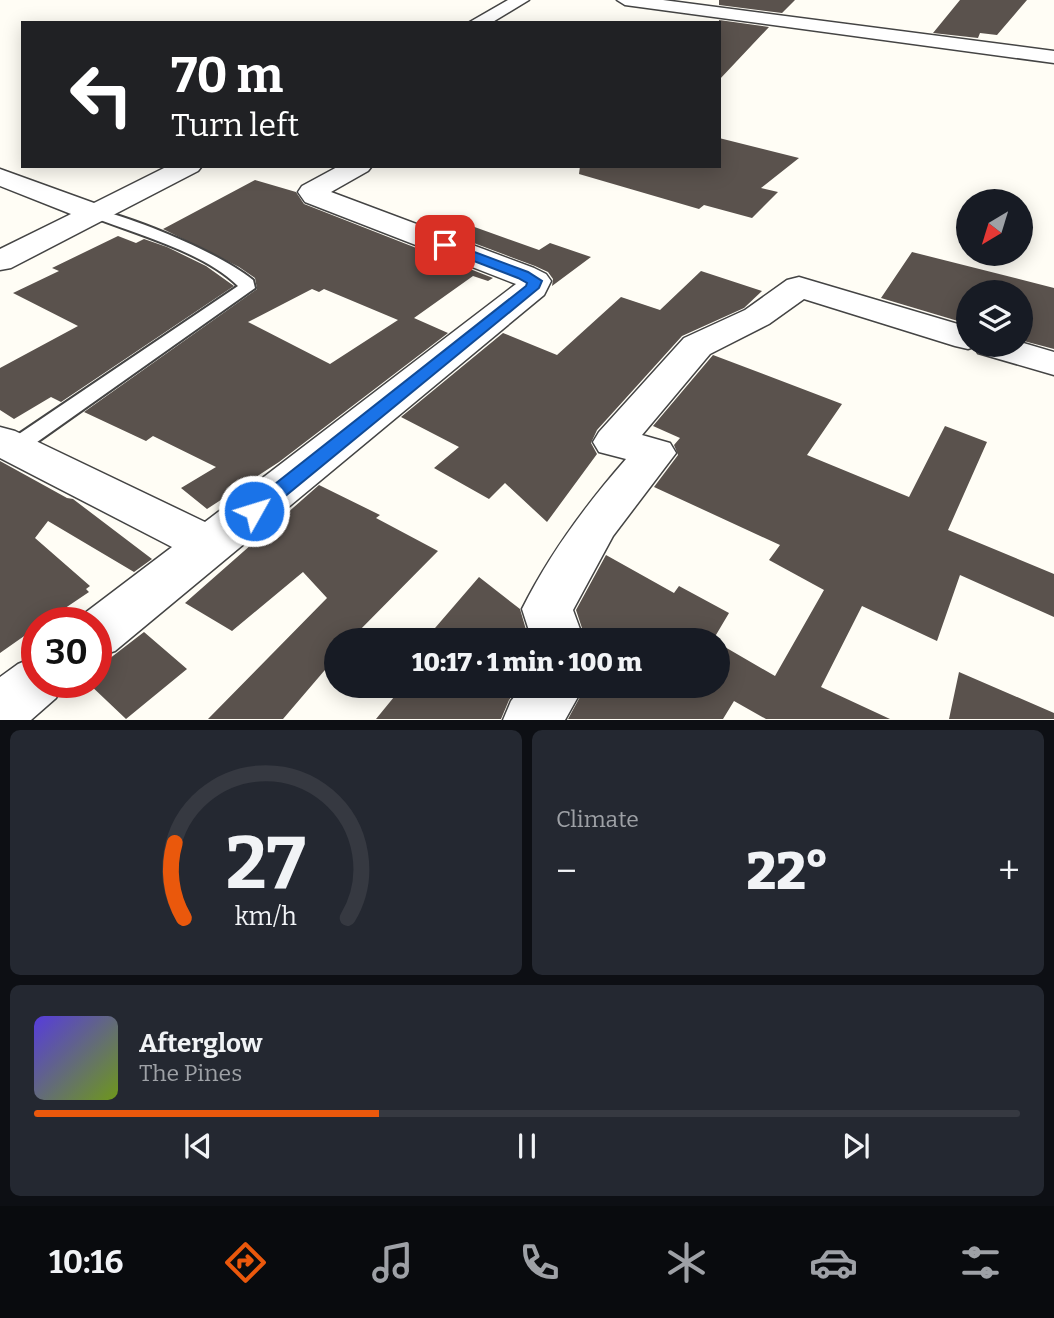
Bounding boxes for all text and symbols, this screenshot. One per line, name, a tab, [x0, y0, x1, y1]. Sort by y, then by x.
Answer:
text: 70 m	[171, 46, 283, 105]
icon: left	[56, 49, 147, 140]
text: Turn left	[171, 106, 299, 144]
north arrow	[956, 189, 1032, 266]
map controls	[956, 189, 1033, 357]
pin	[415, 215, 475, 275]
icon: arrive	[426, 226, 464, 264]
button: layers	[956, 280, 1033, 357]
position arrow	[217, 474, 291, 548]
speed limit sign: 30	[21, 607, 112, 698]
text: 10:17 · 1 min · 100 m	[412, 647, 642, 678]
text: Climate	[556, 805, 639, 833]
text: 27	[226, 821, 306, 908]
text: 22°	[746, 840, 829, 903]
text: −	[556, 848, 577, 894]
text: +	[998, 848, 1020, 894]
text: km/h	[235, 902, 297, 932]
text: Afterglow	[139, 1028, 262, 1059]
text: The Pines	[139, 1059, 242, 1087]
icon: previous	[179, 1127, 217, 1165]
icon: pause	[508, 1127, 546, 1165]
icon: next	[837, 1127, 875, 1165]
icon: directions	[221, 1238, 270, 1287]
icon: music	[368, 1238, 417, 1287]
icon: phone	[515, 1238, 564, 1287]
icon: climate	[662, 1238, 711, 1287]
icon: car	[809, 1238, 858, 1287]
icon: filters	[956, 1238, 1005, 1287]
text: 10:16	[49, 1243, 123, 1281]

